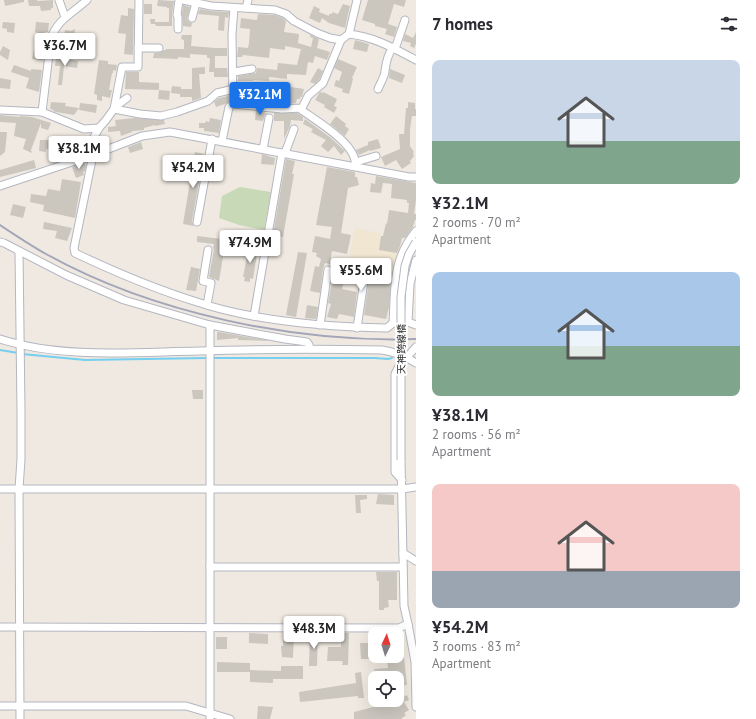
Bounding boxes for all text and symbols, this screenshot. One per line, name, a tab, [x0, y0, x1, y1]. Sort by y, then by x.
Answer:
text: 7 homes	[432, 13, 493, 35]
icon: filters	[718, 13, 740, 35]
pin: ¥36.7M	[32, 33, 98, 67]
text: ¥36.7M	[43, 37, 87, 54]
pin: ¥32.1M	[227, 82, 293, 116]
text: ¥32.1M	[238, 86, 282, 103]
icon: home	[550, 86, 622, 158]
pin: ¥38.1M	[46, 136, 112, 170]
text: ¥38.1M	[57, 140, 101, 157]
pin: ¥54.2M	[160, 155, 226, 189]
text: ¥54.2M	[171, 159, 215, 176]
text: ¥32.1M	[432, 192, 488, 214]
text: 2 rooms · 70 m²	[432, 214, 521, 231]
pin: ¥74.9M	[217, 230, 283, 264]
text: Apartment	[432, 231, 491, 248]
text: ¥74.9M	[228, 234, 272, 251]
pin: ¥55.6M	[328, 258, 394, 292]
text: ¥55.6M	[339, 262, 383, 279]
icon: home	[550, 298, 622, 370]
street label: 天神跨線橋	[395, 324, 408, 374]
text: ¥38.1M	[432, 404, 488, 426]
text: 2 rooms · 56 m²	[432, 426, 521, 443]
text: Apartment	[432, 443, 491, 460]
icon: home	[550, 510, 622, 582]
pin: ¥48.3M	[281, 616, 347, 650]
text: ¥54.2M	[432, 616, 488, 638]
text: ¥48.3M	[292, 620, 336, 637]
north arrow	[368, 627, 404, 663]
map controls	[368, 627, 404, 707]
text: 3 rooms · 83 m²	[432, 638, 521, 655]
text: Apartment	[432, 655, 491, 672]
button: locate	[368, 671, 404, 707]

